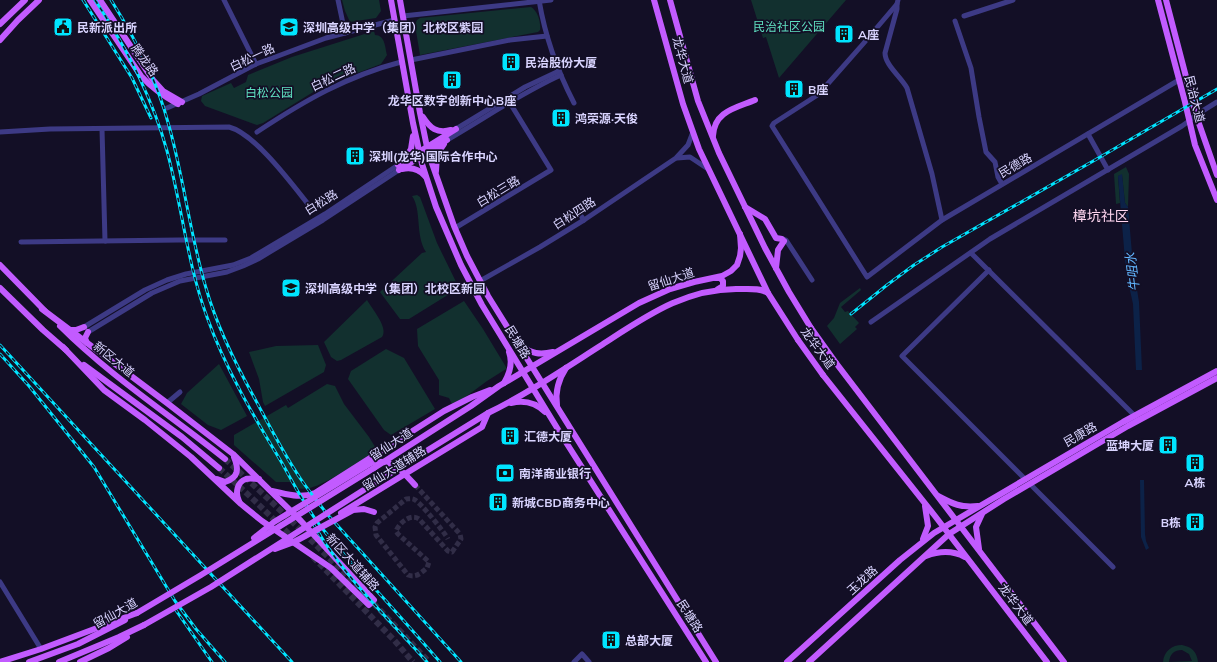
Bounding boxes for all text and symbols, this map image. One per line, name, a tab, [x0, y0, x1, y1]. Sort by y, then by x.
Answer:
public building icon: 民新派出所	[52, 16, 74, 38]
school or university icon: 深圳高级中学（集团）北校区紫园	[278, 16, 300, 38]
park label: 民治社区公园	[753, 19, 825, 34]
place label: 民新派出所	[77, 20, 137, 35]
place label: 深圳高级中学（集团）北校区紫园	[303, 20, 483, 35]
building icon: A座	[833, 23, 855, 45]
place label: A座	[858, 27, 879, 42]
street label: 龙华大道	[670, 35, 696, 85]
street label: 白松一路	[227, 40, 277, 74]
street label: 腾龙路	[128, 41, 162, 79]
building icon: 民治股份大厦	[500, 51, 522, 73]
place label: 民治股份大厦	[525, 55, 597, 70]
street label: 白松二路	[308, 60, 358, 94]
building icon: 龙华区数字创新中心B座	[441, 69, 463, 91]
street label: 民治大道	[1182, 74, 1208, 124]
building icon: B座	[783, 78, 805, 100]
place label: B座	[808, 82, 828, 97]
park label: 白松公园	[245, 85, 293, 100]
place label: 龙华区数字创新中心B座	[388, 93, 516, 108]
building icon: 鸿荣源·天俊	[550, 107, 572, 129]
place label: 鸿荣源·天俊	[575, 111, 638, 126]
building icon: 深圳(龙华)国际合作中心	[344, 145, 366, 167]
place label: 深圳(龙华)国际合作中心	[369, 149, 498, 164]
street label: 民德路	[996, 150, 1034, 180]
street label: 白松三路	[474, 172, 522, 210]
street label: 白松路	[302, 186, 340, 218]
street label: 白松四路	[550, 194, 598, 232]
district label: 樟坑社区	[1073, 207, 1129, 225]
water label: 牛咀水	[1122, 251, 1142, 292]
street label: 留仙大道	[646, 264, 696, 294]
school or university icon: 深圳高级中学（集团）北校区新园	[280, 277, 302, 299]
place label: 深圳高级中学（集团）北校区新园	[305, 281, 485, 296]
street label: 民塘路	[502, 323, 534, 361]
street label: 龙华大道	[798, 324, 838, 372]
street label: 新区大道	[91, 338, 137, 380]
street label: 民康路	[1061, 419, 1099, 449]
street label: 留仙大道	[367, 425, 415, 463]
building icon: 汇德大厦	[499, 425, 521, 447]
place label: 汇德大厦	[524, 429, 572, 444]
building icon: 蓝坤大厦	[1157, 434, 1179, 456]
place label: 蓝坤大厦	[1106, 438, 1154, 453]
street label: 留仙大道辅路	[359, 443, 429, 493]
building icon: A栋	[1184, 452, 1206, 474]
bank icon: 南洋商业银行	[494, 462, 516, 484]
place label: 南洋商业银行	[519, 466, 591, 481]
place label: A栋	[1184, 475, 1206, 490]
building icon: 新城CBD商务中心	[487, 491, 509, 513]
place label: 新城CBD商务中心	[512, 495, 610, 510]
building icon: B栋	[1184, 511, 1206, 533]
place label: B栋	[1161, 515, 1181, 530]
street label: 新区大道辅路	[323, 530, 383, 594]
street label: 玉龙路	[844, 562, 880, 598]
street label: 龙华大道	[996, 580, 1036, 628]
street label: 留仙大道	[90, 595, 140, 631]
street label: 民塘路	[674, 597, 706, 635]
building icon: 总部大厦	[600, 629, 622, 651]
place label: 总部大厦	[625, 633, 673, 648]

